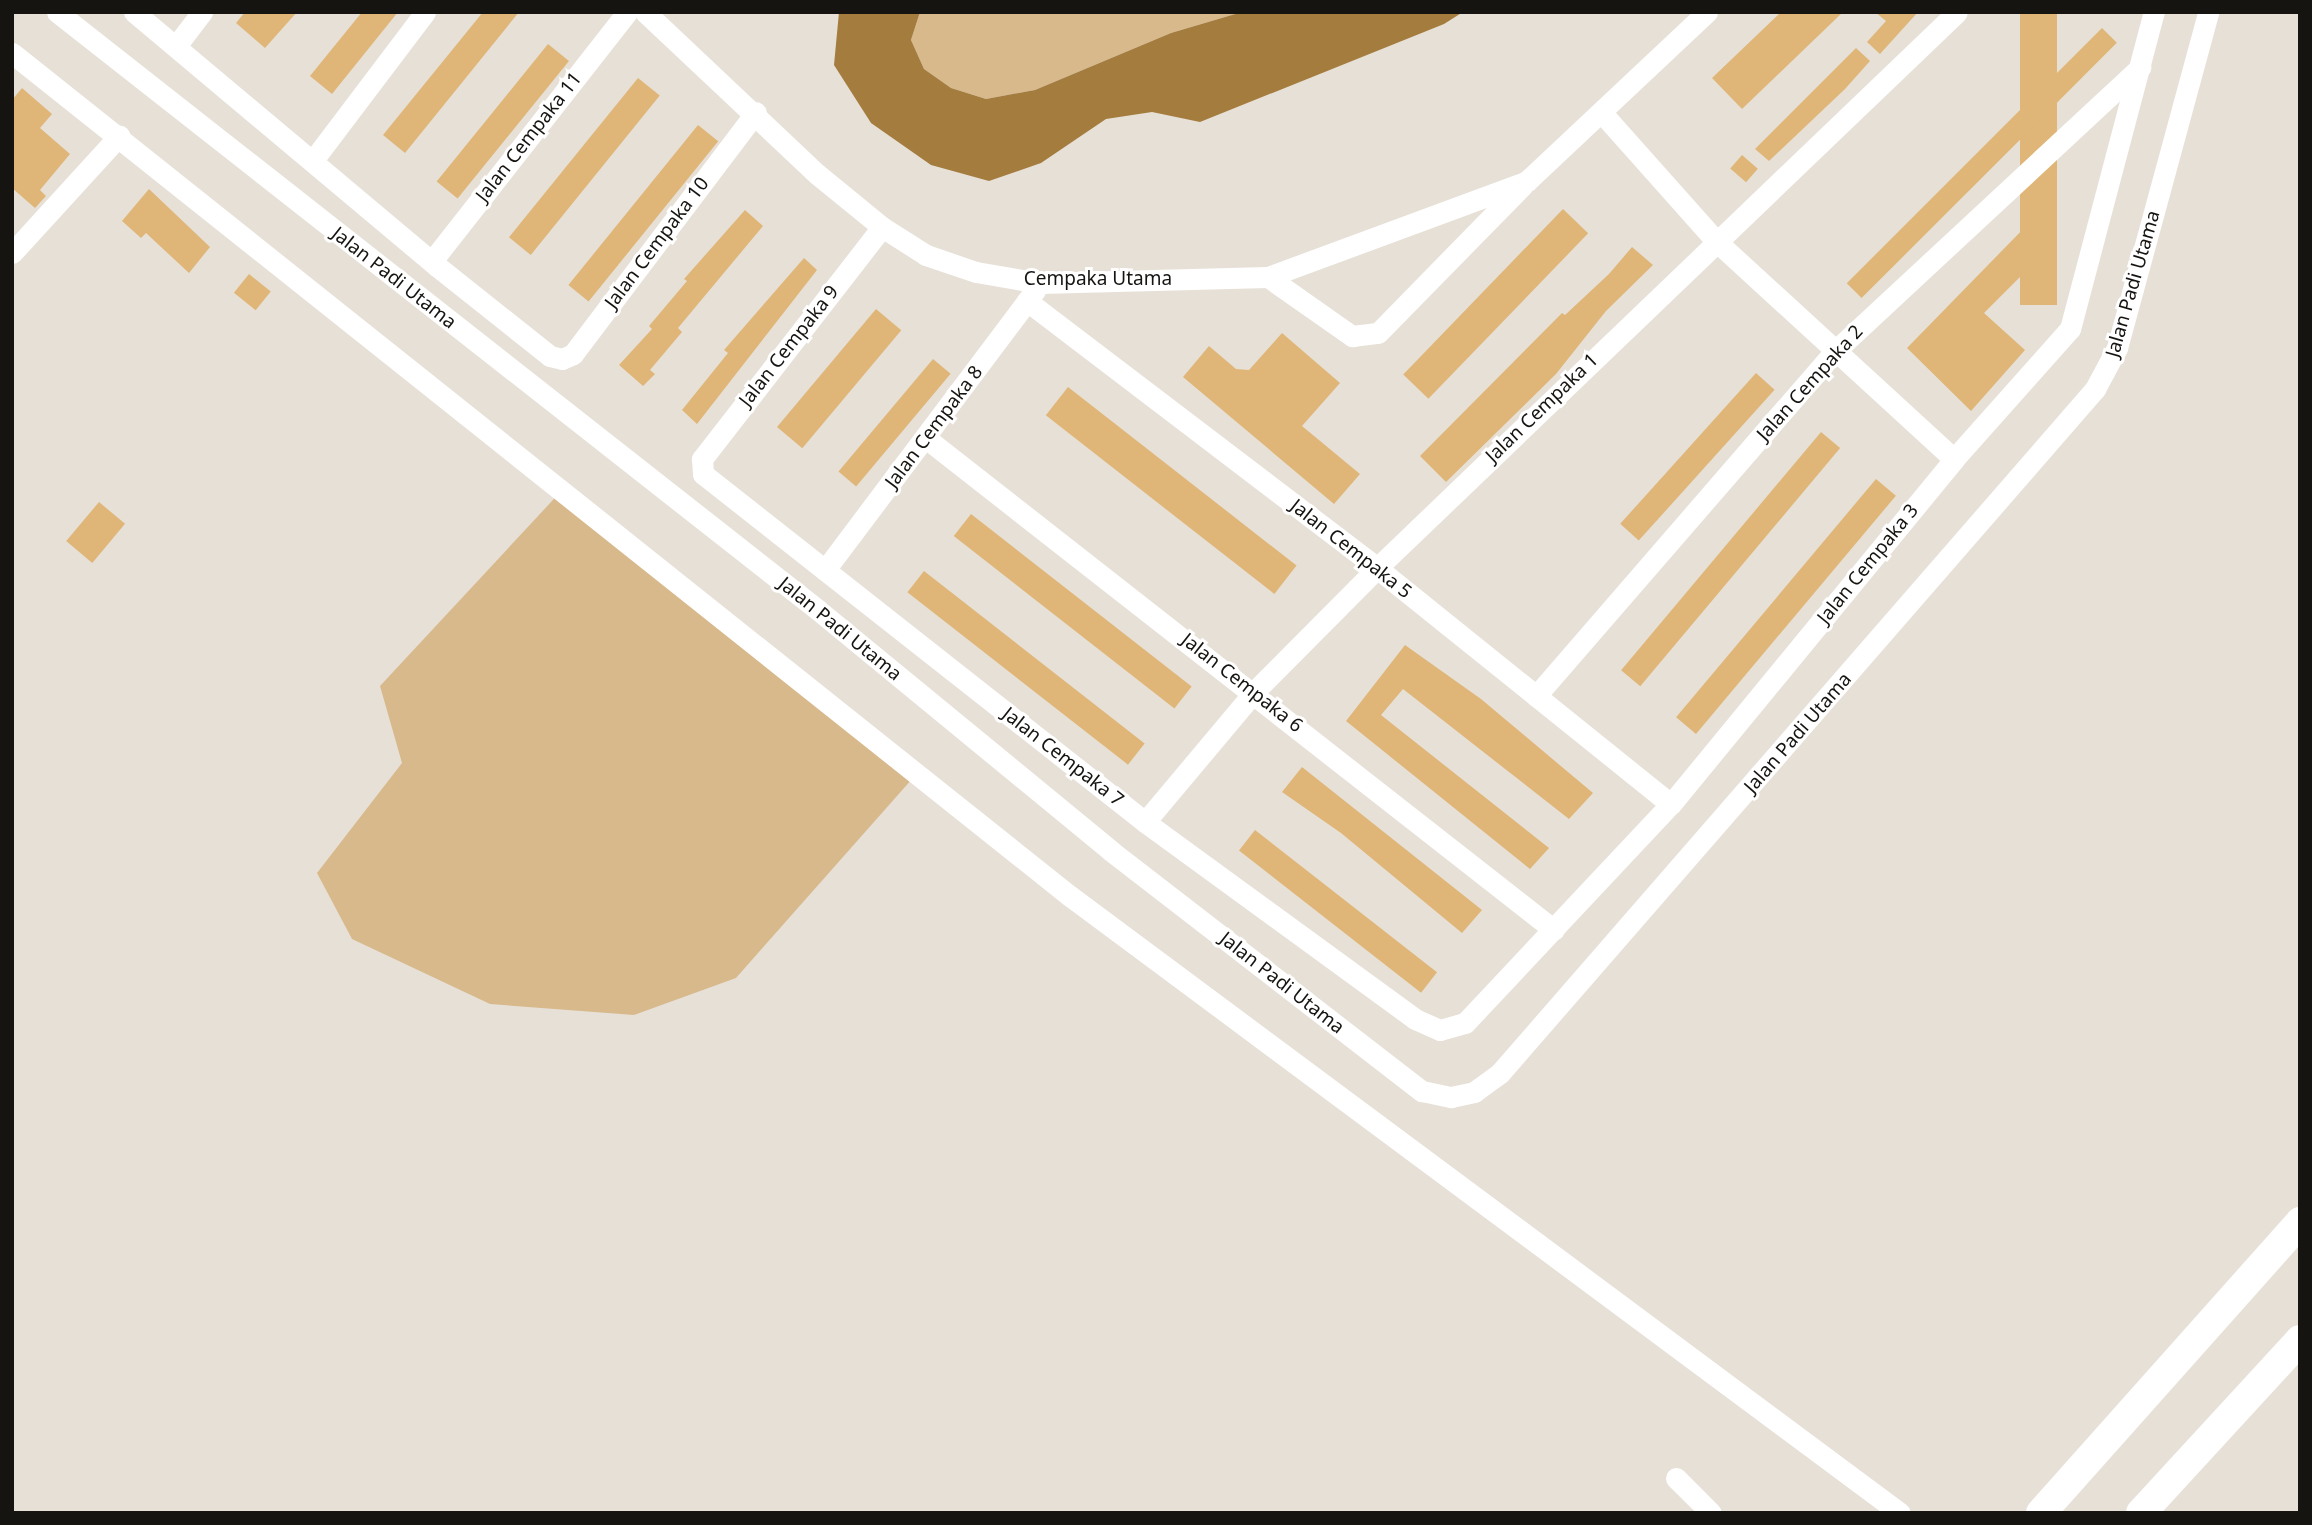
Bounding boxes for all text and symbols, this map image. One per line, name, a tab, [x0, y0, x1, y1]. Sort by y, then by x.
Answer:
street label: Jalan Cempaka 11	[471, 68, 587, 206]
street label: Jalan Cempaka 10	[600, 173, 714, 313]
street label: Jalan Padi Utama	[2101, 208, 2165, 360]
street label: Jalan Padi Utama	[327, 222, 461, 334]
street label: Cempaka Utama	[1024, 268, 1172, 290]
street label: Jalan Cempaka 9	[735, 281, 843, 411]
street label: Jalan Cempaka 2	[1752, 321, 1868, 445]
street label: Jalan Cempaka 1	[1481, 349, 1603, 467]
street label: Jalan Cempaka 8	[881, 361, 987, 493]
street label: Jalan Cempaka 5	[1286, 495, 1416, 603]
street label: Jalan Cempaka 3	[1813, 499, 1923, 629]
street label: Jalan Padi Utama	[774, 572, 906, 686]
street label: Jalan Cempaka 6	[1177, 629, 1307, 737]
street label: Jalan Padi Utama	[1740, 668, 1856, 798]
street label: Jalan Cempaka 7	[998, 703, 1128, 811]
street label: Jalan Padi Utama	[1215, 927, 1349, 1039]

